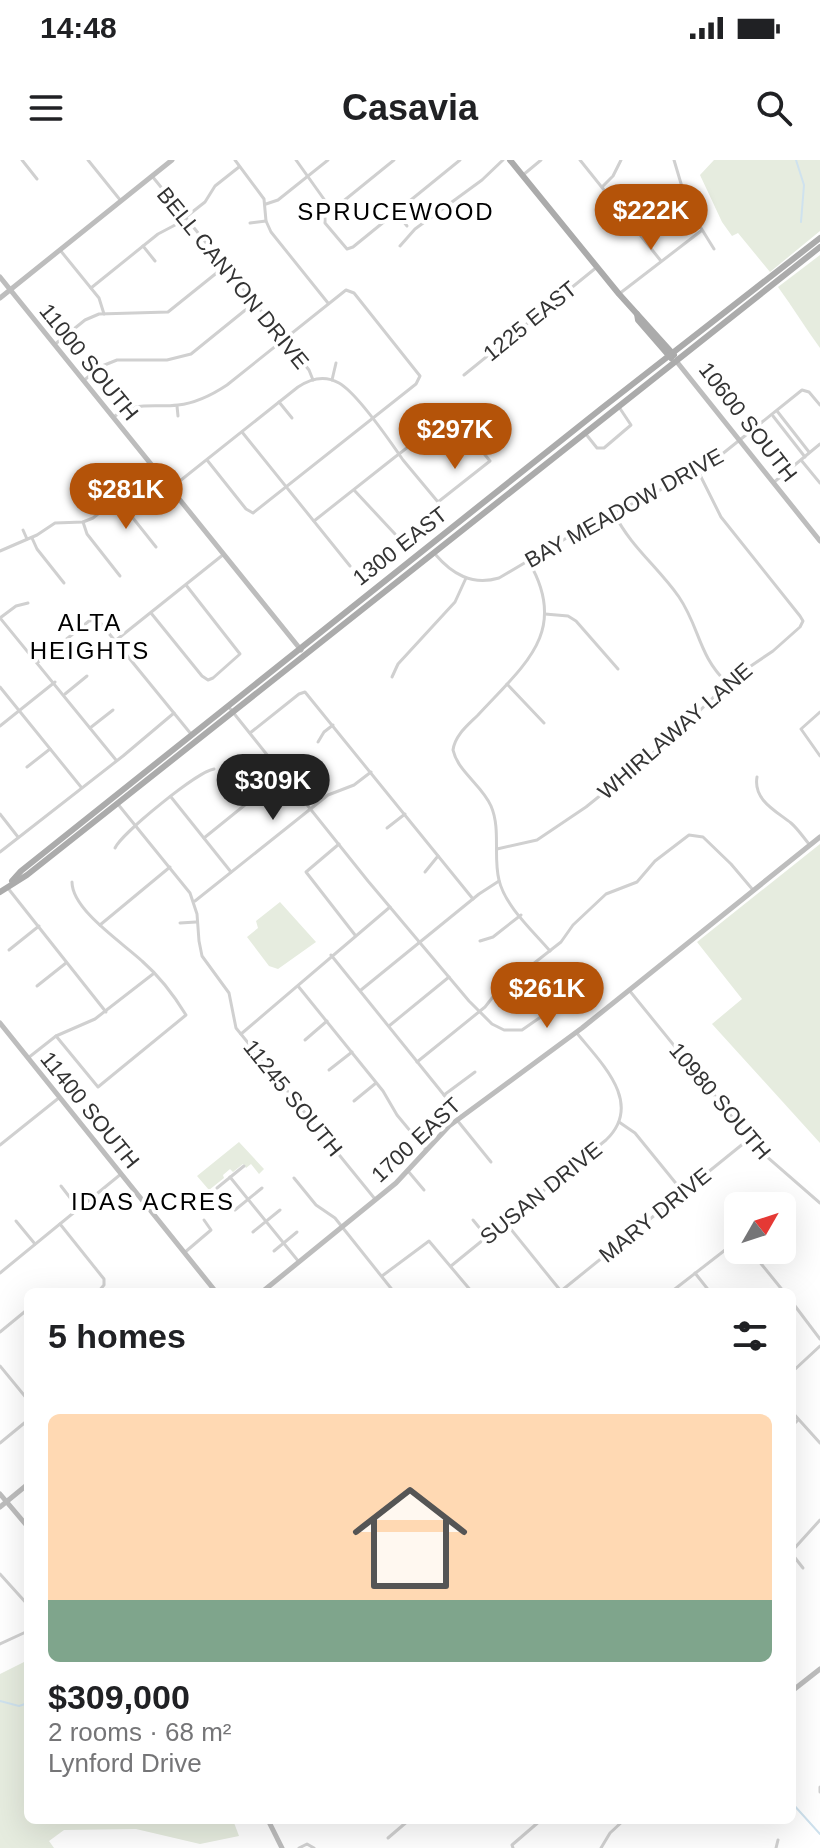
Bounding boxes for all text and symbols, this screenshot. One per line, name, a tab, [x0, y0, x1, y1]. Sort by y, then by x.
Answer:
text: 14:48	[40, 11, 117, 44]
icon: menu	[24, 86, 68, 130]
icon: search	[752, 86, 796, 130]
text: Casavia	[342, 87, 478, 128]
street label: BELL CANYON DRIVE	[152, 182, 314, 374]
pin: $222K	[595, 184, 707, 252]
text: $222K	[613, 195, 689, 225]
district label: SPRUCEWOOD	[297, 198, 495, 225]
street label: 1225 EAST	[478, 276, 582, 366]
street label: 11000 SOUTH	[34, 299, 144, 425]
street label: 10600 SOUTH	[694, 357, 802, 487]
pin: $297K	[399, 403, 511, 471]
text: $297K	[417, 414, 493, 444]
street label: BAY MEADOW DRIVE	[520, 443, 728, 573]
pin: $281K	[70, 463, 182, 531]
text: $281K	[88, 474, 164, 504]
street label: 1300 EAST	[348, 502, 452, 590]
district label: ALTA HEIGHTS	[30, 609, 150, 664]
street label: WHIRLAWAY LANE	[593, 657, 757, 805]
pin: $309K	[217, 754, 329, 822]
text: $309K	[235, 765, 311, 795]
pin: $261K	[491, 962, 603, 1030]
text: $261K	[509, 973, 585, 1003]
street label: 11245 SOUTH	[238, 1035, 348, 1161]
street label: 10980 SOUTH	[664, 1038, 776, 1164]
street label: 11400 SOUTH	[35, 1047, 145, 1173]
street label: 1700 EAST	[366, 1092, 466, 1188]
street label: SUSAN DRIVE	[475, 1136, 607, 1250]
street label: MARY DRIVE	[594, 1162, 716, 1268]
district label: IDAS ACRES	[71, 1188, 235, 1215]
north arrow	[724, 1192, 796, 1264]
map controls	[724, 1192, 796, 1264]
icon: filters	[728, 1314, 772, 1358]
text: 5 homes	[48, 1317, 186, 1355]
icon: home	[338, 1466, 482, 1610]
text: $309,000	[48, 1678, 190, 1716]
text: 2 rooms · 68 m²	[48, 1717, 232, 1747]
text: Lynford Drive	[48, 1748, 202, 1778]

